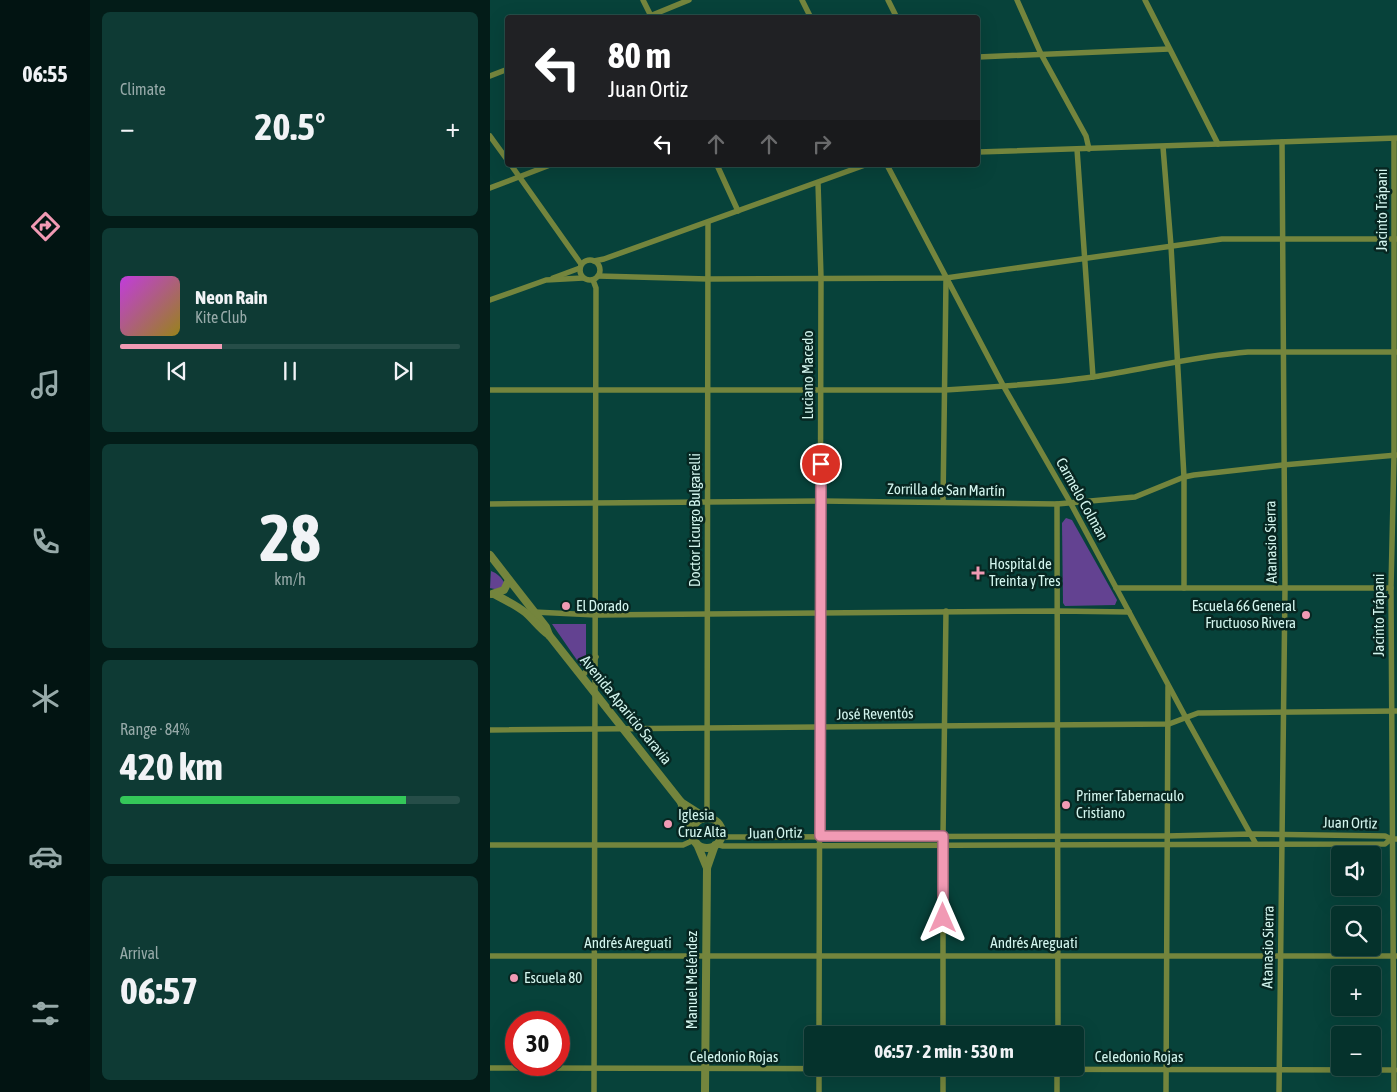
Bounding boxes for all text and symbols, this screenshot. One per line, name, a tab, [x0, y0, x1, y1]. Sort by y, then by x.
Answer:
icon: left	[525, 35, 590, 100]
text: 80 m	[608, 35, 671, 75]
text: 06:55	[22, 61, 68, 87]
text: Juan Ortiz	[608, 76, 688, 102]
text: Climate	[120, 80, 166, 98]
text: 20.5°	[255, 105, 325, 148]
text: −	[120, 111, 135, 143]
text: +	[445, 111, 460, 143]
icon: left	[649, 130, 677, 158]
icon: ahead	[702, 130, 730, 158]
icon: ahead	[755, 130, 783, 158]
icon: right	[808, 130, 836, 158]
street label: Jacinto Trápani	[1373, 169, 1390, 251]
icon: directions	[28, 209, 63, 244]
text: Neon Rain	[195, 286, 267, 308]
text: Kite Club	[195, 308, 247, 326]
street label: Luciano Macedo	[799, 331, 816, 419]
icon: previous	[163, 357, 191, 385]
icon: pause	[276, 357, 304, 385]
icon: next	[389, 357, 417, 385]
icon: music	[28, 367, 63, 402]
pin	[800, 443, 842, 485]
icon: arrive	[807, 450, 835, 478]
street label: Doctor Licurgo Bulgarelli	[686, 453, 703, 587]
street label: Carmelo Colman	[1053, 455, 1112, 543]
street label: Zorrilla de San Martín	[887, 480, 1005, 499]
text: 28	[259, 500, 321, 575]
street label: Atanasio Sierra	[1261, 500, 1280, 584]
icon: phone	[28, 524, 63, 559]
place label: Hospital de Treinta y Tres	[989, 555, 1060, 589]
marker: Hospital de Treinta y Tres	[971, 566, 985, 580]
text: km/h	[274, 570, 306, 588]
street label: Jacinto Trápani	[1370, 574, 1387, 656]
place label: El Dorado	[576, 597, 629, 614]
place label: Escuela 66 General Fructuoso Rivera	[1192, 597, 1296, 631]
marker: El Dorado	[560, 600, 572, 612]
marker: Escuela 66 General Fructuoso Rivera	[1300, 609, 1312, 621]
street label: Avenida Aparicio Saravia	[577, 652, 676, 768]
icon: climate	[28, 681, 63, 716]
street label: José Reventós	[836, 704, 914, 723]
text: Range · 84%	[120, 720, 190, 738]
text: 420 km	[120, 745, 223, 788]
place label: Primer Tabernaculo Cristiano	[1076, 787, 1184, 821]
marker: Primer Tabernaculo Cristiano	[1060, 799, 1072, 811]
place label: Iglesia Cruz Alta	[678, 806, 727, 840]
street label: Juan Ortiz	[1323, 814, 1378, 831]
marker: Iglesia Cruz Alta	[662, 818, 674, 830]
street label: Juan Ortiz	[748, 824, 803, 841]
icon: car	[28, 839, 63, 874]
map controls	[1331, 846, 1381, 1076]
button: sound	[1331, 846, 1381, 896]
position arrow	[916, 891, 968, 943]
street label: Atanasio Sierra	[1258, 905, 1277, 989]
button: search	[1331, 906, 1381, 956]
street label: Manuel Meléndez	[683, 930, 700, 1029]
street label: Andrés Areguati	[584, 934, 672, 951]
street label: Andrés Areguati	[990, 934, 1078, 951]
text: Arrival	[120, 944, 159, 962]
button: +	[1331, 966, 1381, 1016]
text: 06:57	[120, 969, 198, 1012]
place label: Escuela 80	[524, 969, 582, 986]
marker: Escuela 80	[508, 972, 520, 984]
icon: filters	[28, 996, 63, 1031]
speed limit sign: 30	[505, 1011, 570, 1076]
button: −	[1331, 1026, 1381, 1076]
text: 06:57 · 2 min · 530 m	[874, 1040, 1014, 1062]
street label: Celedonio Rojas	[690, 1048, 778, 1065]
street label: Celedonio Rojas	[1095, 1048, 1183, 1065]

